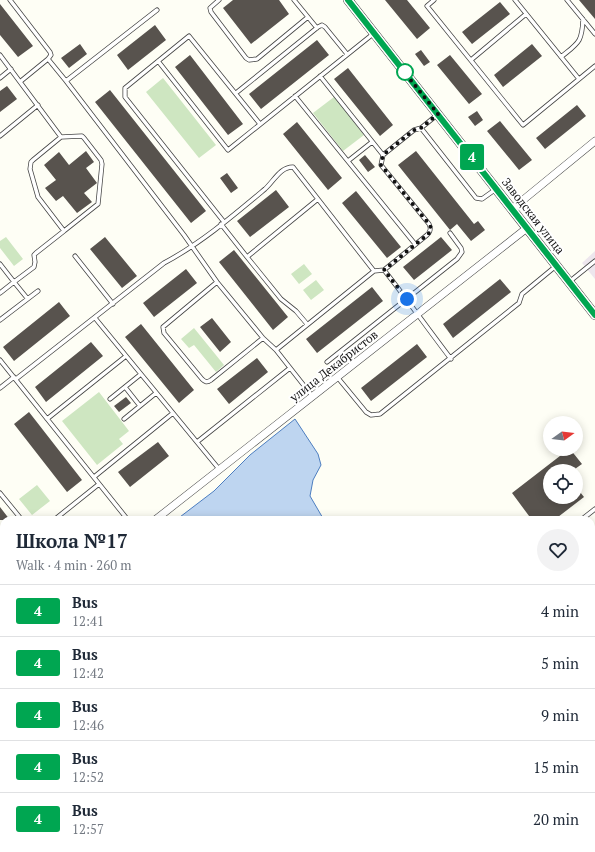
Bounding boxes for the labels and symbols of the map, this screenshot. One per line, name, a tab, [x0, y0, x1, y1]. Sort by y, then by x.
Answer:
unlabelled marker	[396, 63, 414, 81]
line badge: 4	[459, 144, 485, 170]
street label: Заводская улица	[499, 175, 568, 257]
your location	[397, 289, 417, 309]
street label: улица Декабристов	[286, 327, 381, 405]
north arrow	[543, 416, 583, 456]

